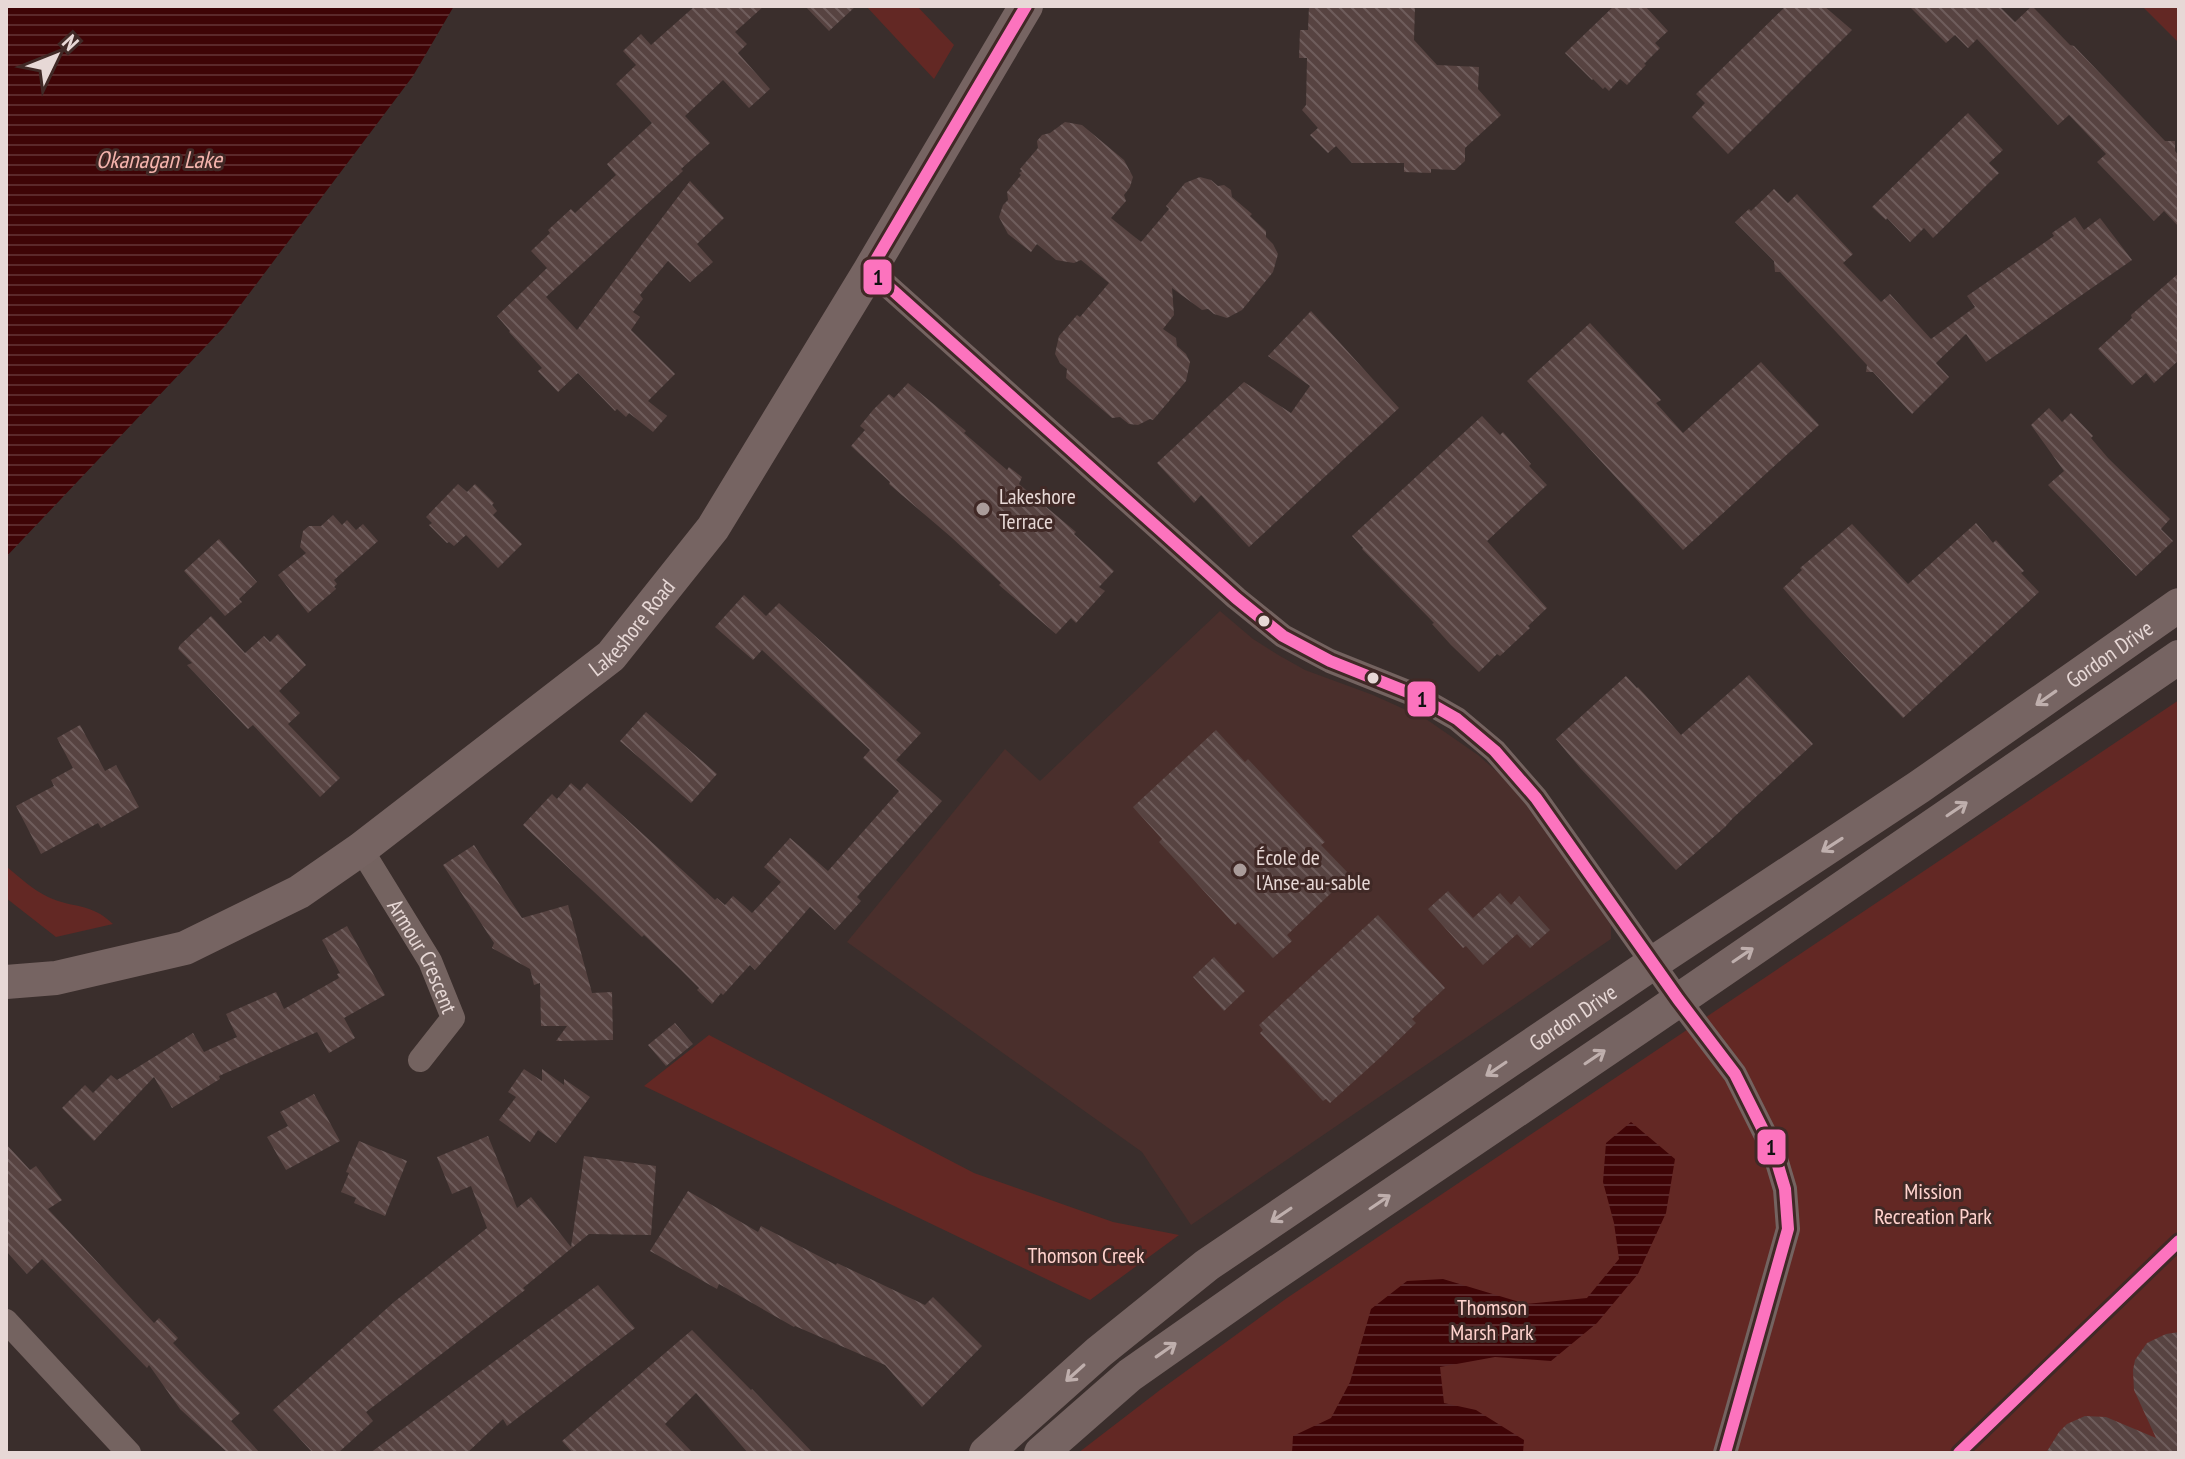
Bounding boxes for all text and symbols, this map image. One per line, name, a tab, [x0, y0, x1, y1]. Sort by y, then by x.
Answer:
north arrow	[16, 16, 96, 96]
text: N	[56, 28, 85, 56]
water label: Okanagan Lake	[96, 144, 224, 175]
line badge: 1	[862, 258, 893, 296]
text: 1	[873, 263, 883, 291]
place label: Lakeshore Terrace	[999, 482, 1076, 535]
marker: Lakeshore Terrace	[974, 500, 992, 518]
street label: Lakeshore Road	[583, 573, 681, 682]
unlabelled marker	[1256, 613, 1272, 629]
street label: Gordon Drive	[2060, 614, 2158, 694]
unlabelled marker	[1365, 670, 1381, 686]
line badge: 1	[1406, 680, 1437, 718]
text: 1	[1417, 685, 1427, 713]
one-way arrow	[2036, 690, 2058, 706]
one-way arrow	[1946, 800, 1968, 817]
one-way arrow	[1821, 837, 1844, 853]
place label: École de l'Anse-au-sable	[1256, 843, 1371, 896]
marker: École de l'Anse-au-sable	[1231, 861, 1249, 879]
street label: Armour Crescent	[381, 894, 464, 1017]
one-way arrow	[1731, 947, 1753, 963]
street label: Gordon Drive	[1524, 978, 1622, 1057]
one-way arrow	[1584, 1048, 1606, 1065]
one-way arrow	[1485, 1061, 1508, 1077]
line badge: 1	[1756, 1128, 1787, 1166]
text: 1	[1766, 1133, 1776, 1161]
park label: Mission Recreation Park	[1874, 1177, 1992, 1230]
one-way arrow	[1368, 1194, 1391, 1210]
one-way arrow	[1270, 1207, 1292, 1223]
park label: Thomson Creek	[1028, 1241, 1145, 1269]
park label: Thomson Marsh Park	[1450, 1293, 1534, 1346]
one-way arrow	[1155, 1342, 1176, 1359]
one-way arrow	[1065, 1364, 1085, 1383]

